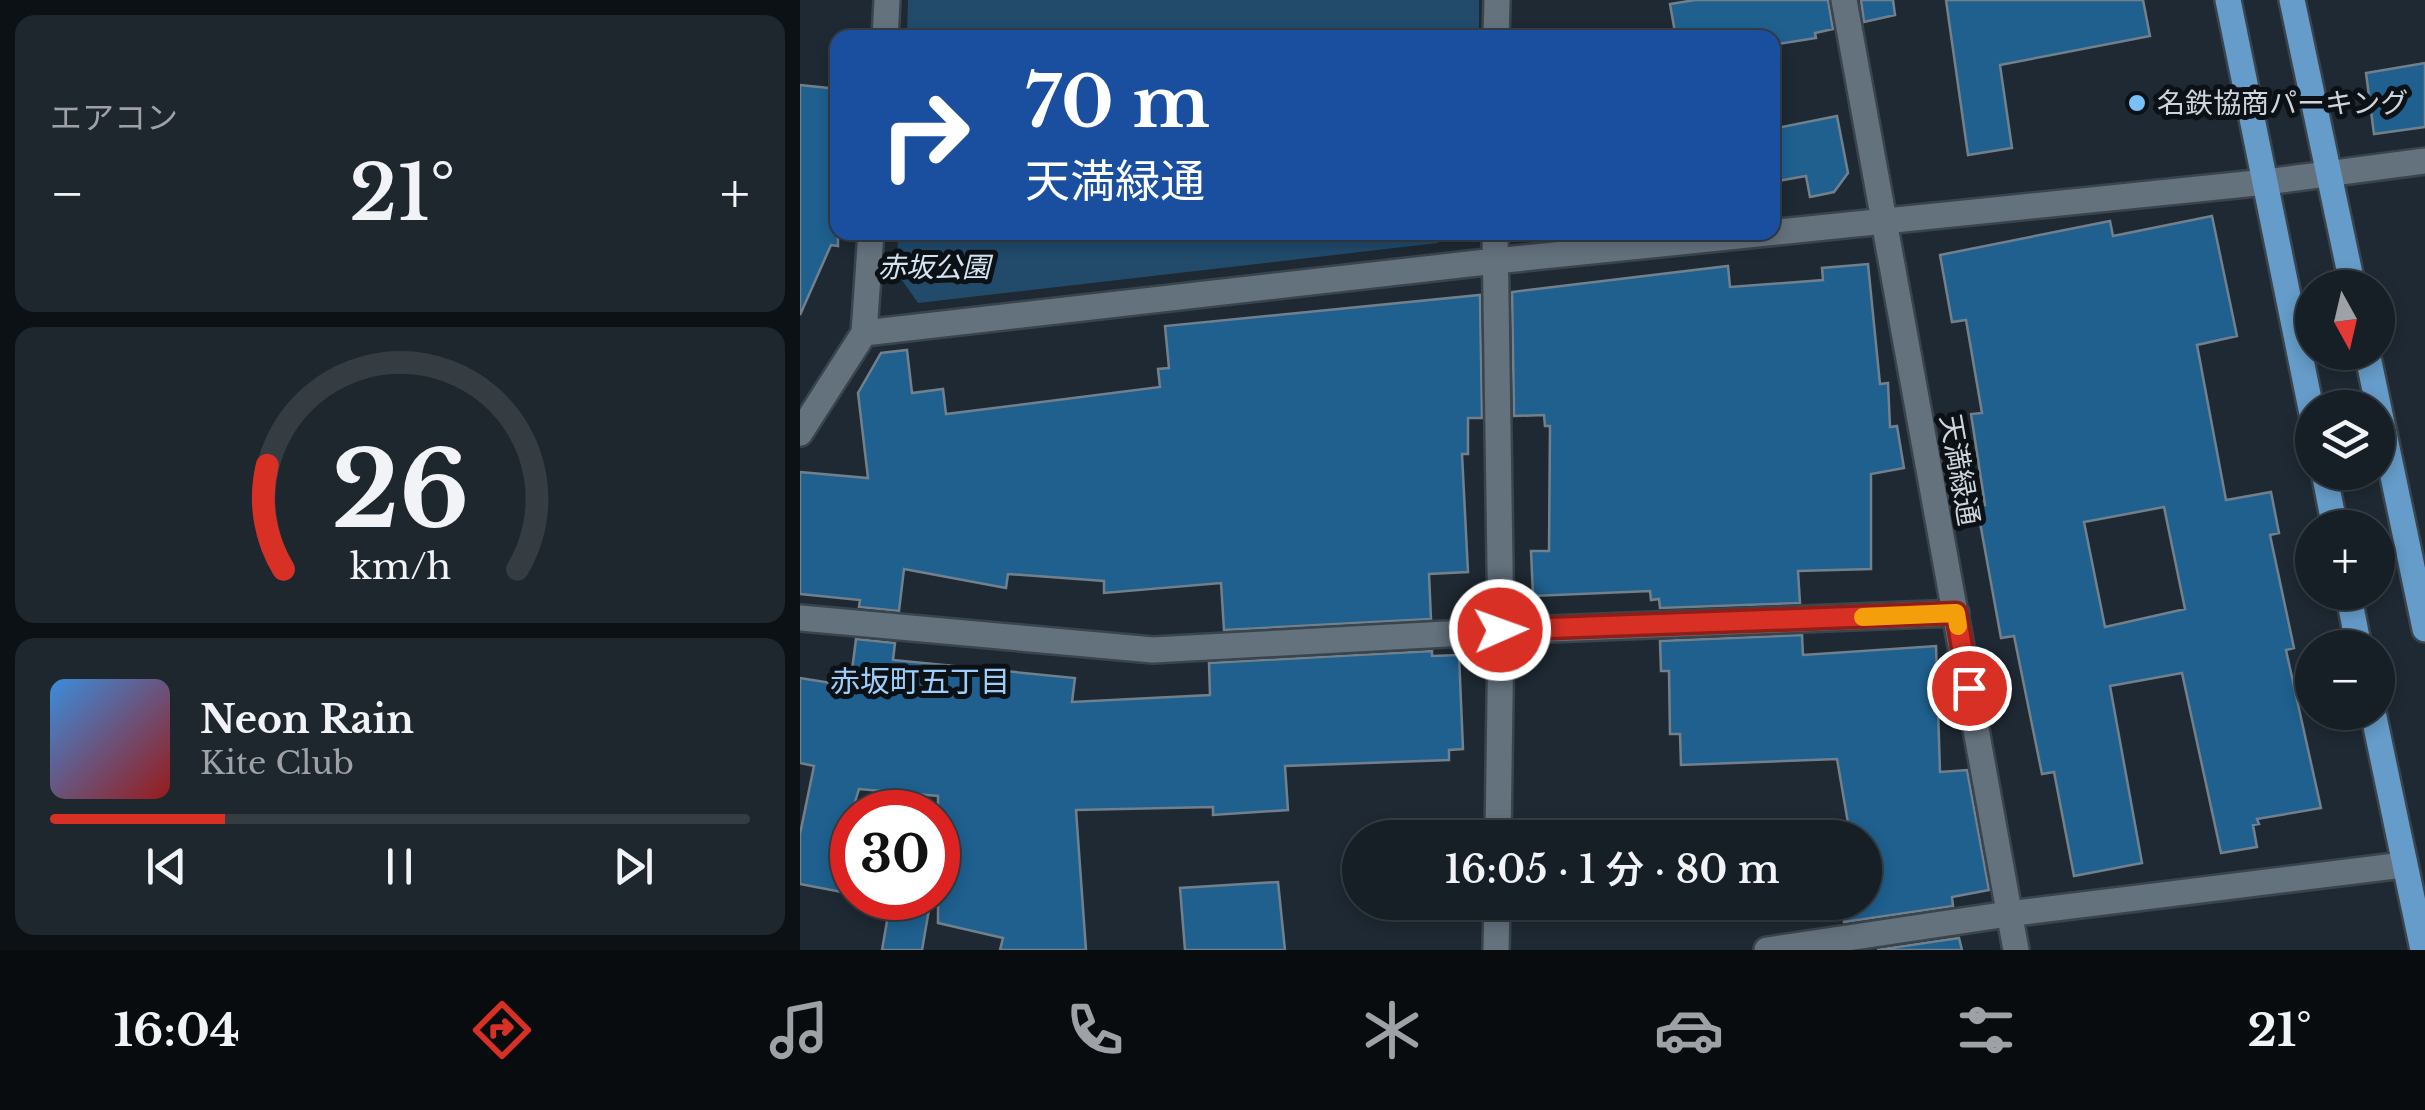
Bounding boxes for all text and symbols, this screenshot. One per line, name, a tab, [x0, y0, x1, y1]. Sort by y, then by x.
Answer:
text: 70 m	[1025, 59, 1210, 146]
icon: right	[860, 70, 990, 200]
place label: 名鉄協商パーキング	[2157, 86, 2408, 121]
marker: 名鉄協商パーキング	[2126, 92, 2148, 114]
text: エアコン	[50, 98, 178, 138]
text: 21°	[349, 147, 455, 240]
text: 天満緑通	[1025, 153, 1205, 209]
text: −	[50, 160, 85, 228]
text: +	[720, 160, 750, 228]
park label: 赤坂公園	[878, 250, 994, 285]
north arrow	[2295, 270, 2395, 370]
map controls	[2295, 270, 2395, 730]
button: layers	[2295, 390, 2395, 490]
street label: 天満緑通	[1933, 412, 1986, 528]
text: 26	[331, 426, 469, 555]
button: +	[2295, 510, 2395, 610]
text: km/h	[349, 544, 451, 589]
position arrow	[1448, 578, 1552, 682]
button: −	[2295, 630, 2395, 730]
pin	[1927, 646, 2012, 731]
icon: arrive	[1942, 661, 1997, 716]
district label: 赤坂町五丁目	[830, 663, 1010, 700]
text: Neon Rain	[200, 696, 414, 743]
text: Kite Club	[200, 743, 354, 783]
speed limit sign: 30	[830, 790, 960, 920]
icon: previous	[139, 839, 194, 894]
icon: pause	[372, 839, 427, 894]
icon: next	[606, 839, 661, 894]
text: 16:05 · 1 分 · 80 m	[1444, 846, 1780, 893]
icon: directions	[467, 995, 537, 1065]
icon: music	[764, 995, 834, 1065]
icon: phone	[1060, 995, 1130, 1065]
icon: climate	[1357, 995, 1427, 1065]
icon: car	[1654, 995, 1724, 1065]
icon: filters	[1951, 995, 2021, 1065]
text: 16:04	[113, 1002, 240, 1058]
text: 21°	[2248, 1002, 2312, 1058]

